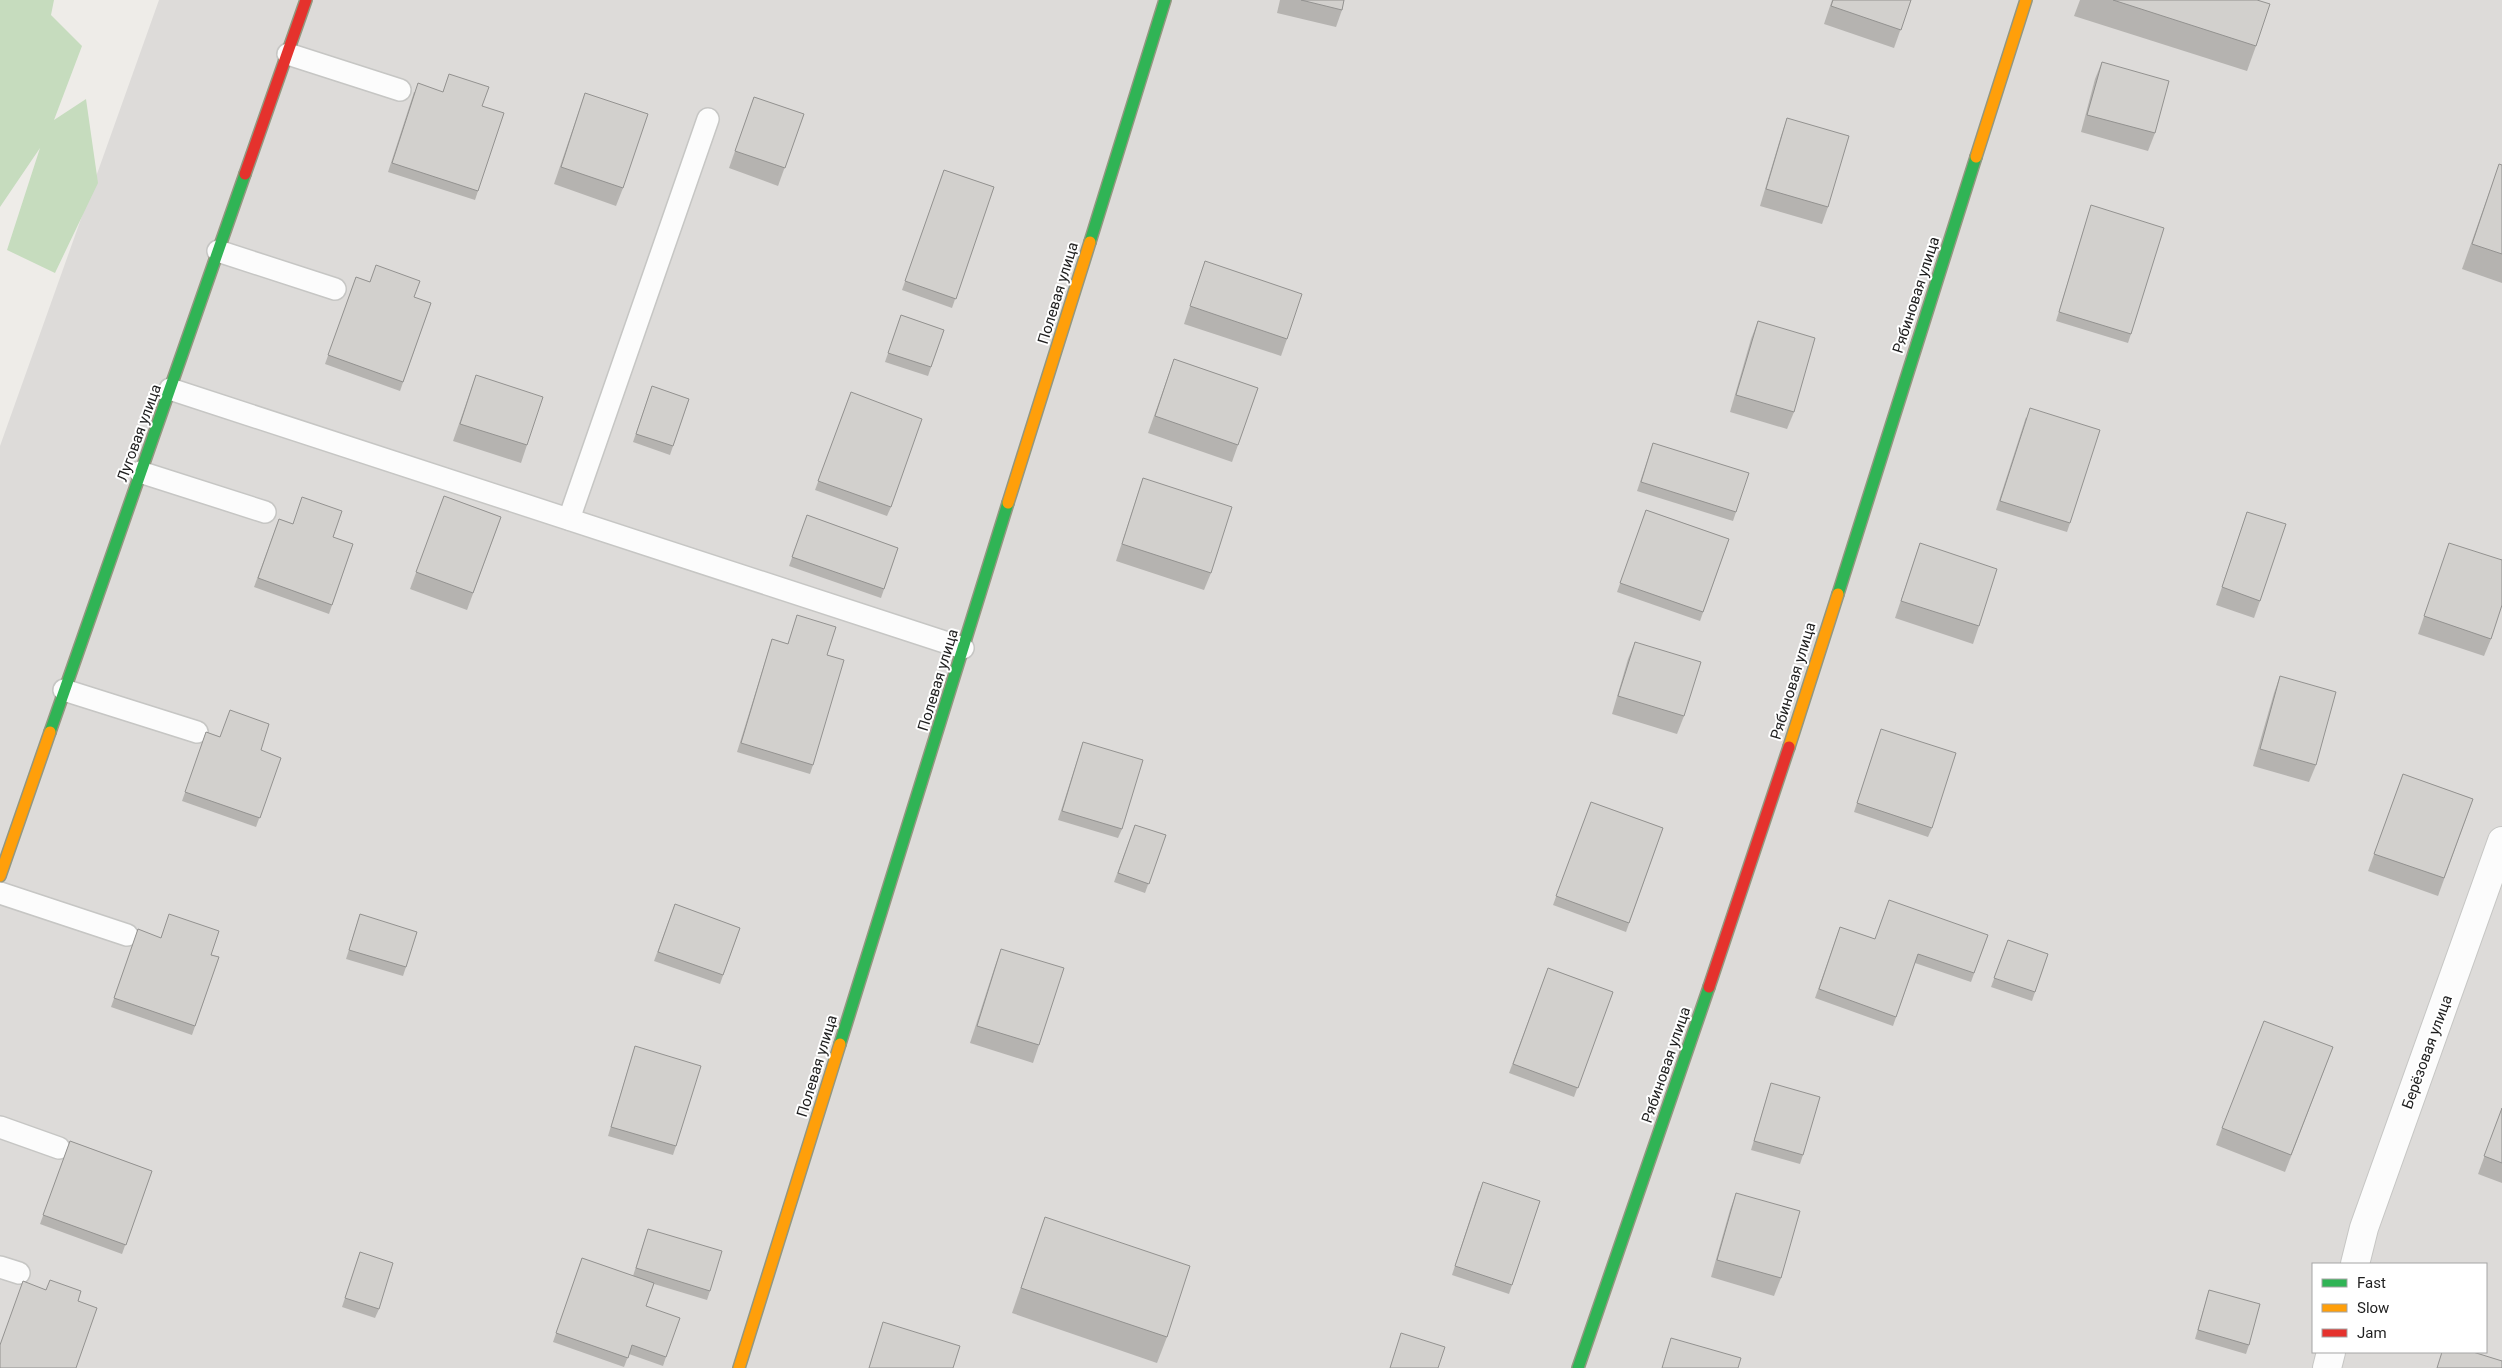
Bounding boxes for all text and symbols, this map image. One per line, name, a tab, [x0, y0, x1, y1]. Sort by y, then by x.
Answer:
street label: Рябиновая улица	[1889, 234, 1943, 356]
street label: Полевая улица	[1034, 240, 1082, 346]
street label: Луговая улица	[113, 382, 165, 484]
street label: Рябиновая улица	[1767, 620, 1819, 742]
street label: Полевая улица	[914, 627, 962, 733]
street label: Берёзовая улица	[2398, 993, 2456, 1111]
street label: Рябиновая улица	[1638, 1005, 1694, 1125]
street label: Полевая улица	[793, 1013, 841, 1119]
legend	[2312, 1263, 2487, 1353]
text: Fast	[2357, 1274, 2386, 1292]
text: Slow	[2357, 1299, 2389, 1317]
text: Jam	[2357, 1324, 2387, 1342]

